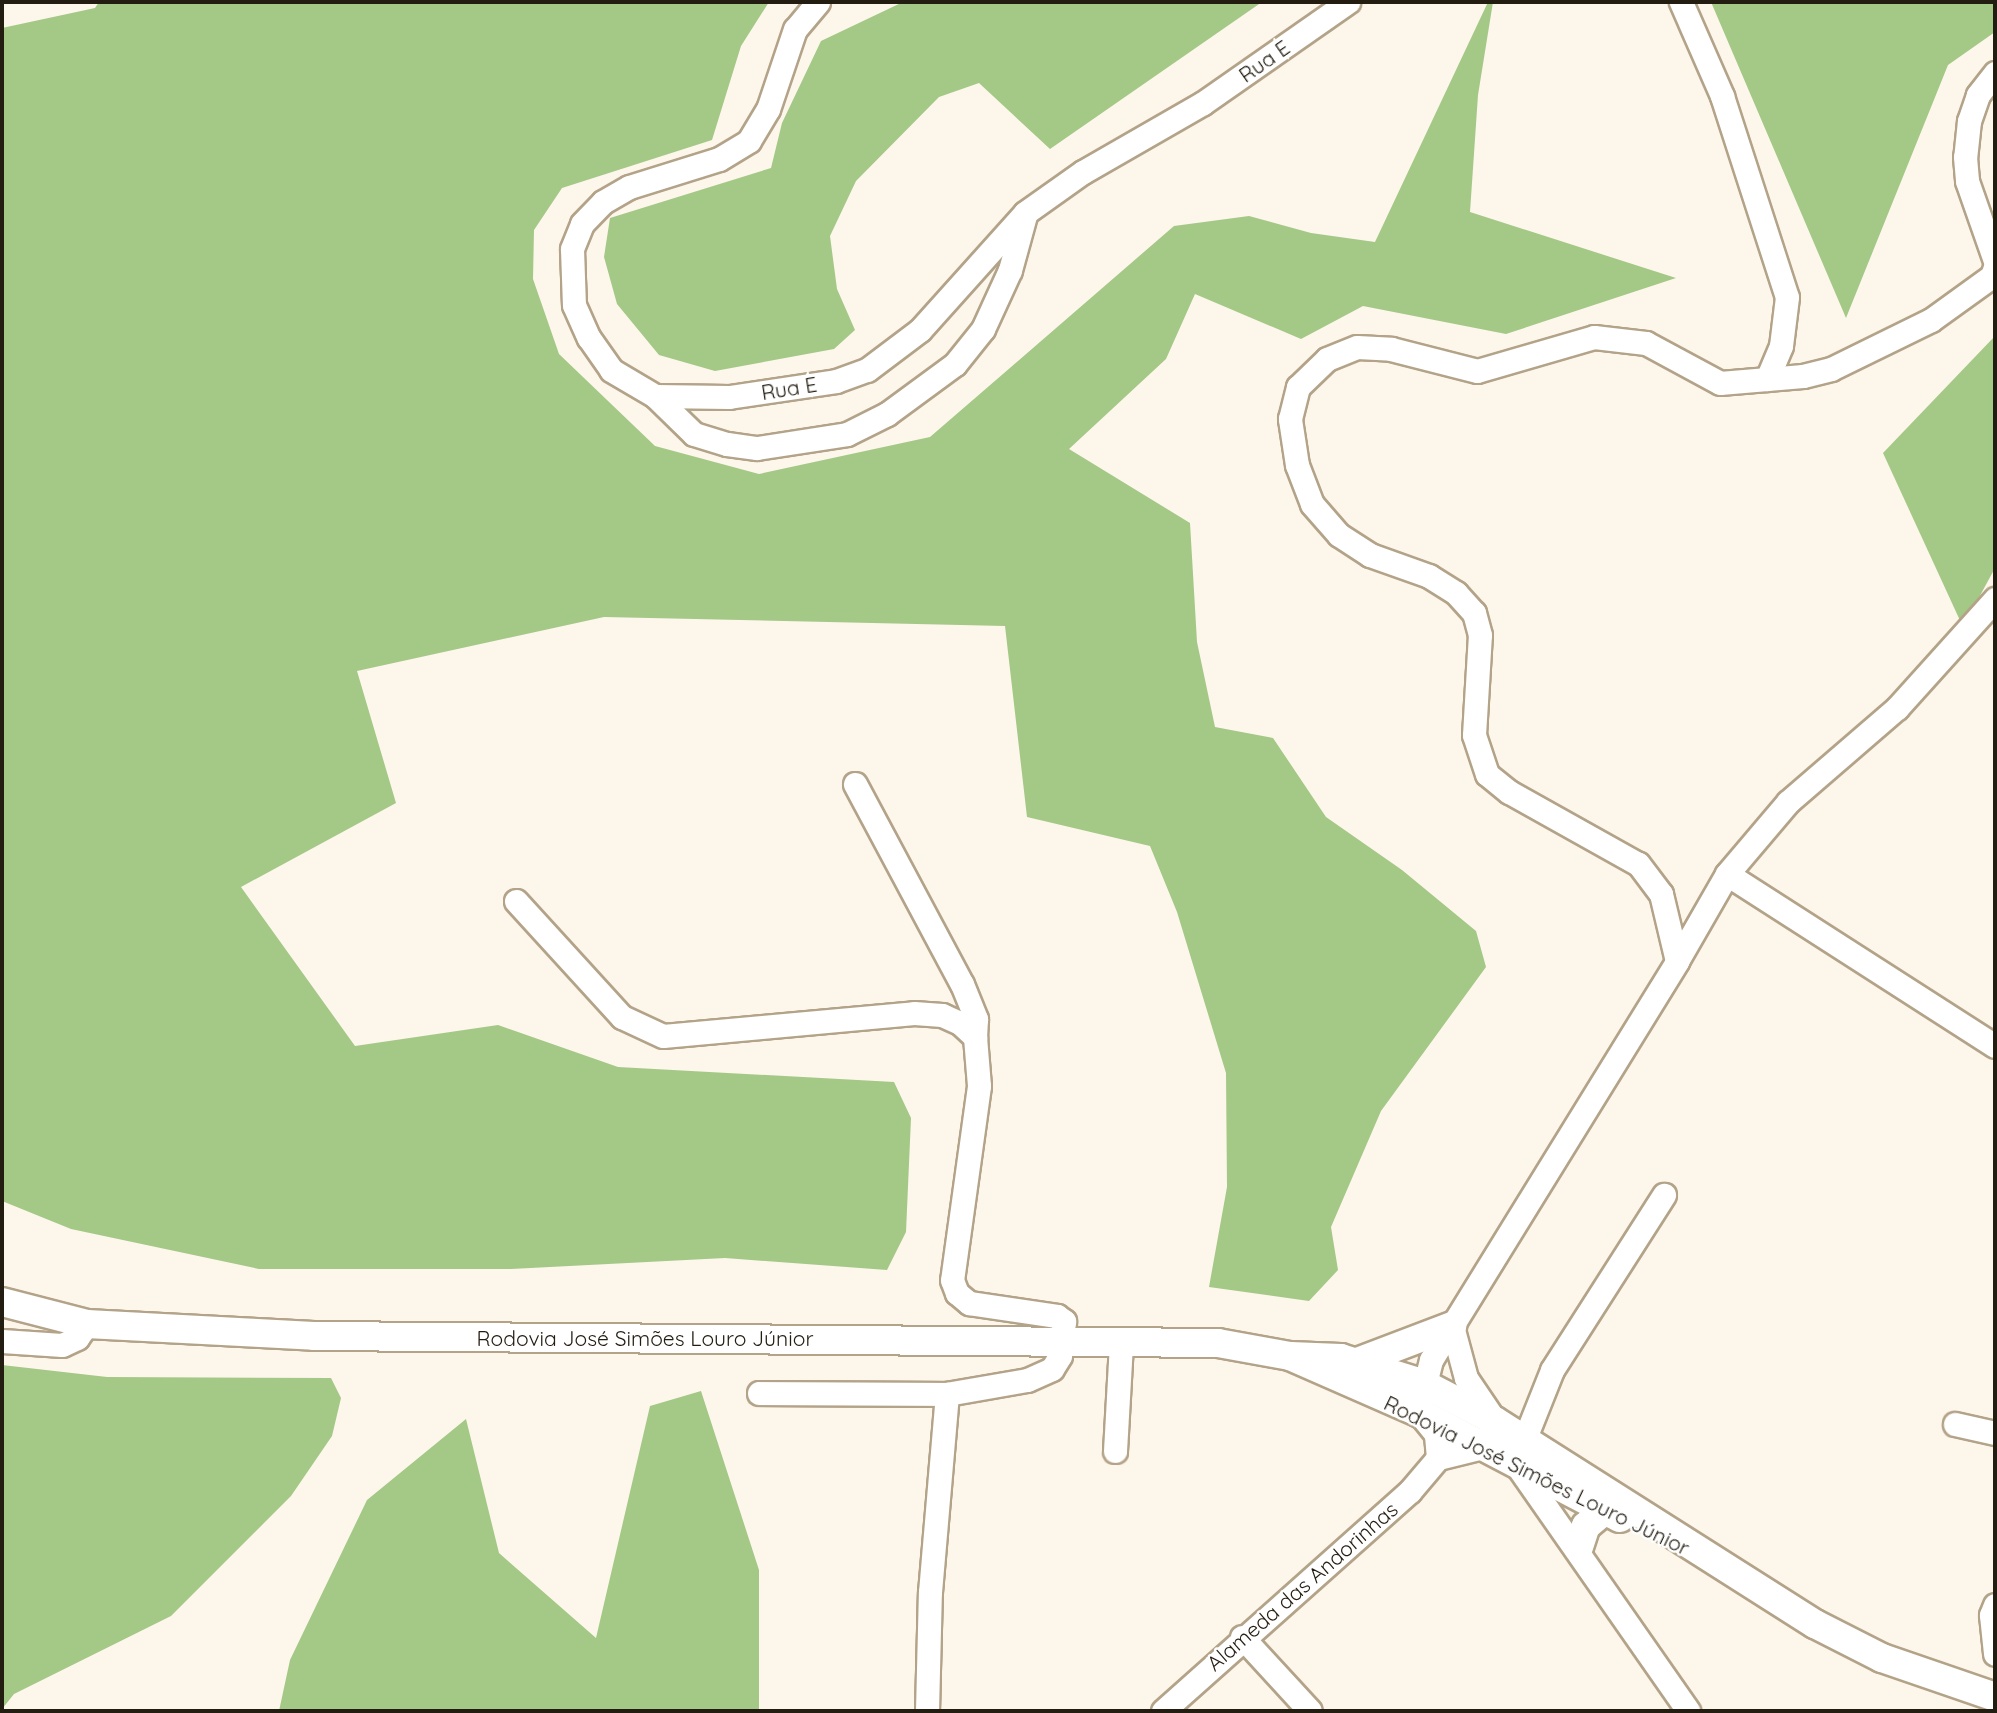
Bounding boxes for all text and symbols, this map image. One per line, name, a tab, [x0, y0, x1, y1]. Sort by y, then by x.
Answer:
street label: Rua E	[1234, 35, 1294, 87]
street label: Rua E	[759, 371, 819, 405]
street label: Rodovia José Simões Louro Júnior	[477, 1325, 813, 1351]
street label: Rodovia José Simões Louro Júnior	[1380, 1390, 1694, 1560]
street label: Alameda das Andorinhas	[1201, 1496, 1403, 1676]

